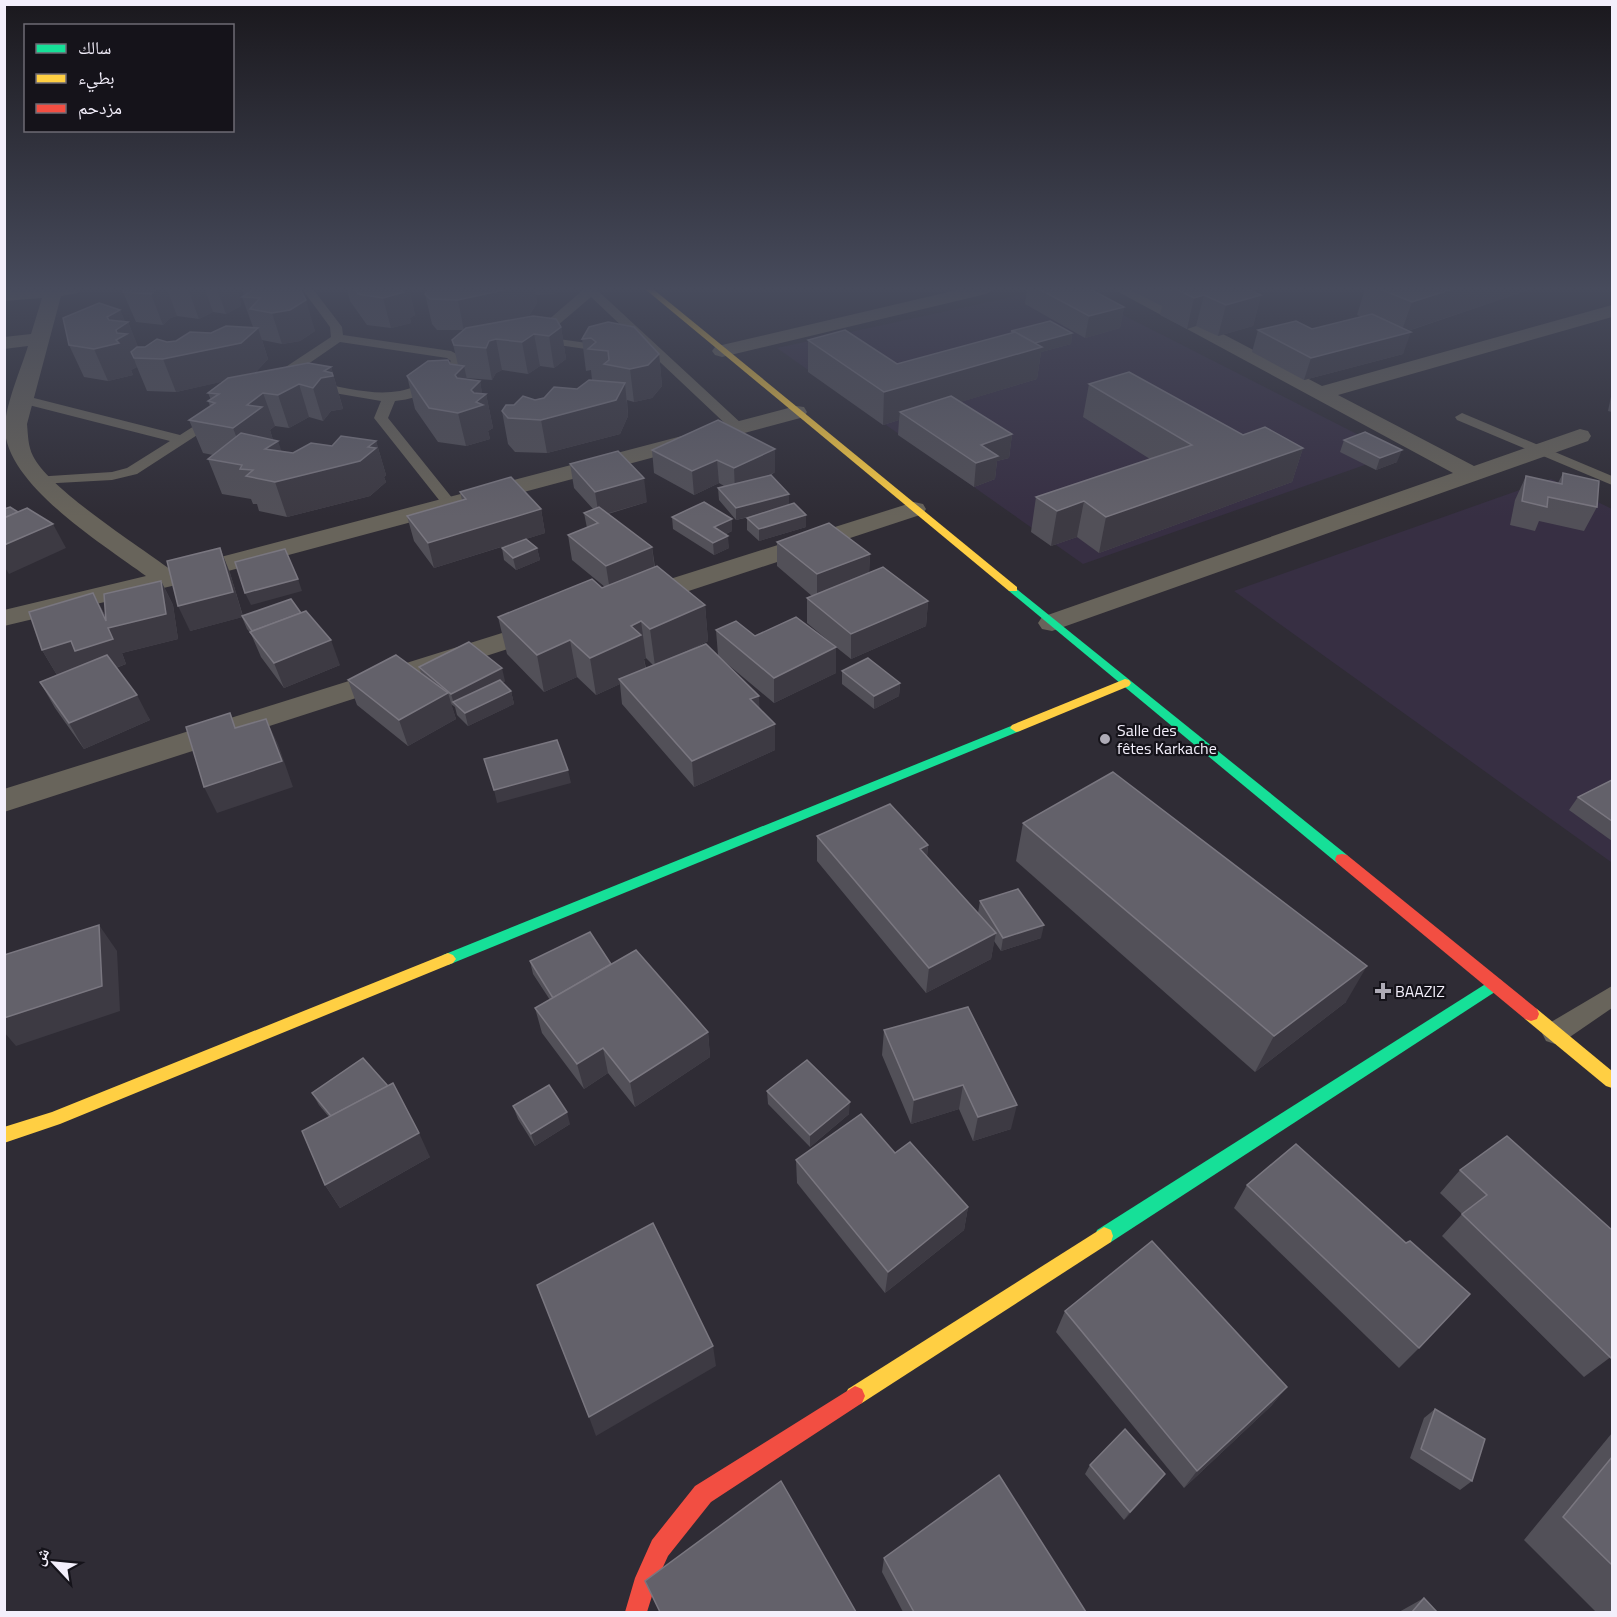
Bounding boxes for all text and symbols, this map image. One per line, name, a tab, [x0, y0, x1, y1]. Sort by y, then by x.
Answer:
legend	[24, 24, 234, 132]
text: سالك	[78, 34, 111, 61]
text: بطيء	[78, 64, 115, 93]
text: مزدحم	[78, 94, 122, 121]
place label: Salle des fêtes Karkache	[1117, 718, 1217, 760]
marker: Salle des fêtes Karkache	[1098, 732, 1112, 746]
place label: BAAZIZ	[1395, 979, 1445, 1003]
marker: BAAZIZ	[1376, 984, 1390, 998]
north arrow	[24, 1533, 84, 1593]
text: ش	[26, 1544, 55, 1569]

